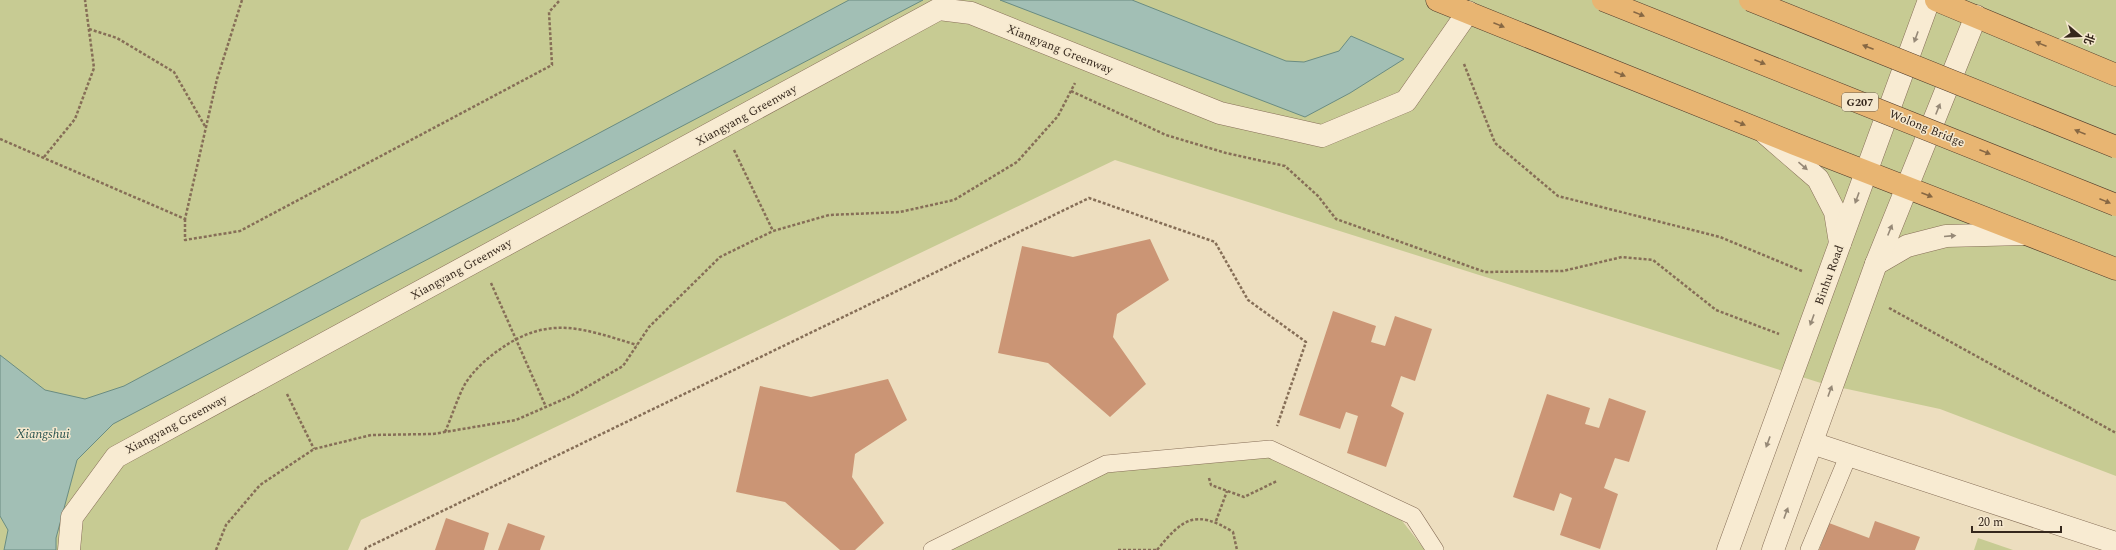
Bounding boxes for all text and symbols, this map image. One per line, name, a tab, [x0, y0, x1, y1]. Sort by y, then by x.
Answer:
one-way arrow	[1633, 12, 1645, 18]
north arrow	[2060, 16, 2100, 56]
street label: Xiangyang Greenway	[1004, 19, 1117, 80]
one-way arrow	[1494, 22, 1505, 28]
one-way arrow	[1913, 31, 1919, 43]
text: 北	[2079, 31, 2099, 47]
one-way arrow	[2035, 40, 2047, 46]
one-way arrow	[1862, 43, 1874, 49]
one-way arrow	[1754, 60, 1766, 66]
one-way arrow	[1614, 71, 1625, 77]
street label: Xiangyang Greenway	[692, 79, 801, 151]
road number: G207	[1842, 93, 1878, 111]
one-way arrow	[1935, 103, 1942, 115]
street label: Wolong Bridge	[1886, 105, 1968, 152]
one-way arrow	[1735, 120, 1747, 126]
one-way arrow	[2074, 129, 2085, 135]
one-way arrow	[1979, 149, 1991, 155]
one-way arrow	[1798, 162, 1809, 171]
one-way arrow	[1854, 193, 1860, 205]
one-way arrow	[1921, 193, 1933, 199]
one-way arrow	[2099, 198, 2111, 204]
one-way arrow	[1887, 223, 1893, 235]
street label: Xiangyang Greenway	[407, 233, 516, 305]
one-way arrow	[1944, 233, 1957, 239]
street label: Binhu Road	[1810, 242, 1849, 308]
one-way arrow	[1809, 315, 1815, 327]
one-way arrow	[1828, 385, 1834, 397]
street label: Xiangyang Greenway	[122, 389, 232, 459]
water label: Xiangshui	[15, 424, 70, 444]
one-way arrow	[1764, 437, 1770, 449]
one-way arrow	[1784, 507, 1790, 519]
scale bar	[1972, 508, 2061, 534]
text: 20 m	[1978, 513, 2003, 532]

